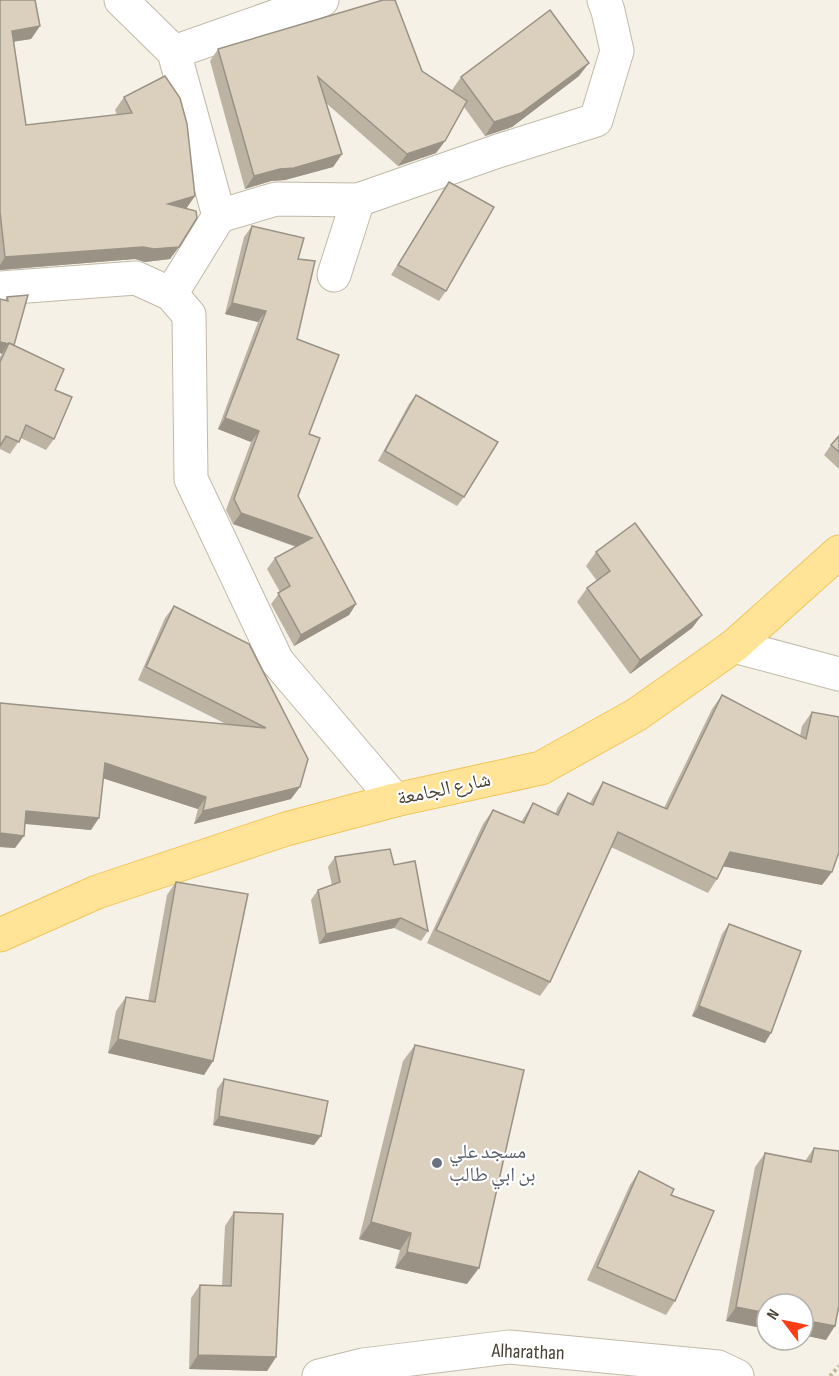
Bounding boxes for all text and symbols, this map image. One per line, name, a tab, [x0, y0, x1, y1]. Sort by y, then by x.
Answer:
street label: شارع الجامعة	[395, 767, 493, 811]
place label: مسجد علي بن ابي طالب	[449, 1140, 535, 1190]
marker: مسجد علي بن ابي طالب	[430, 1156, 444, 1170]
north arrow	[755, 1292, 815, 1352]
text: N	[763, 1306, 784, 1324]
street label: Alharathan	[490, 1339, 565, 1365]

